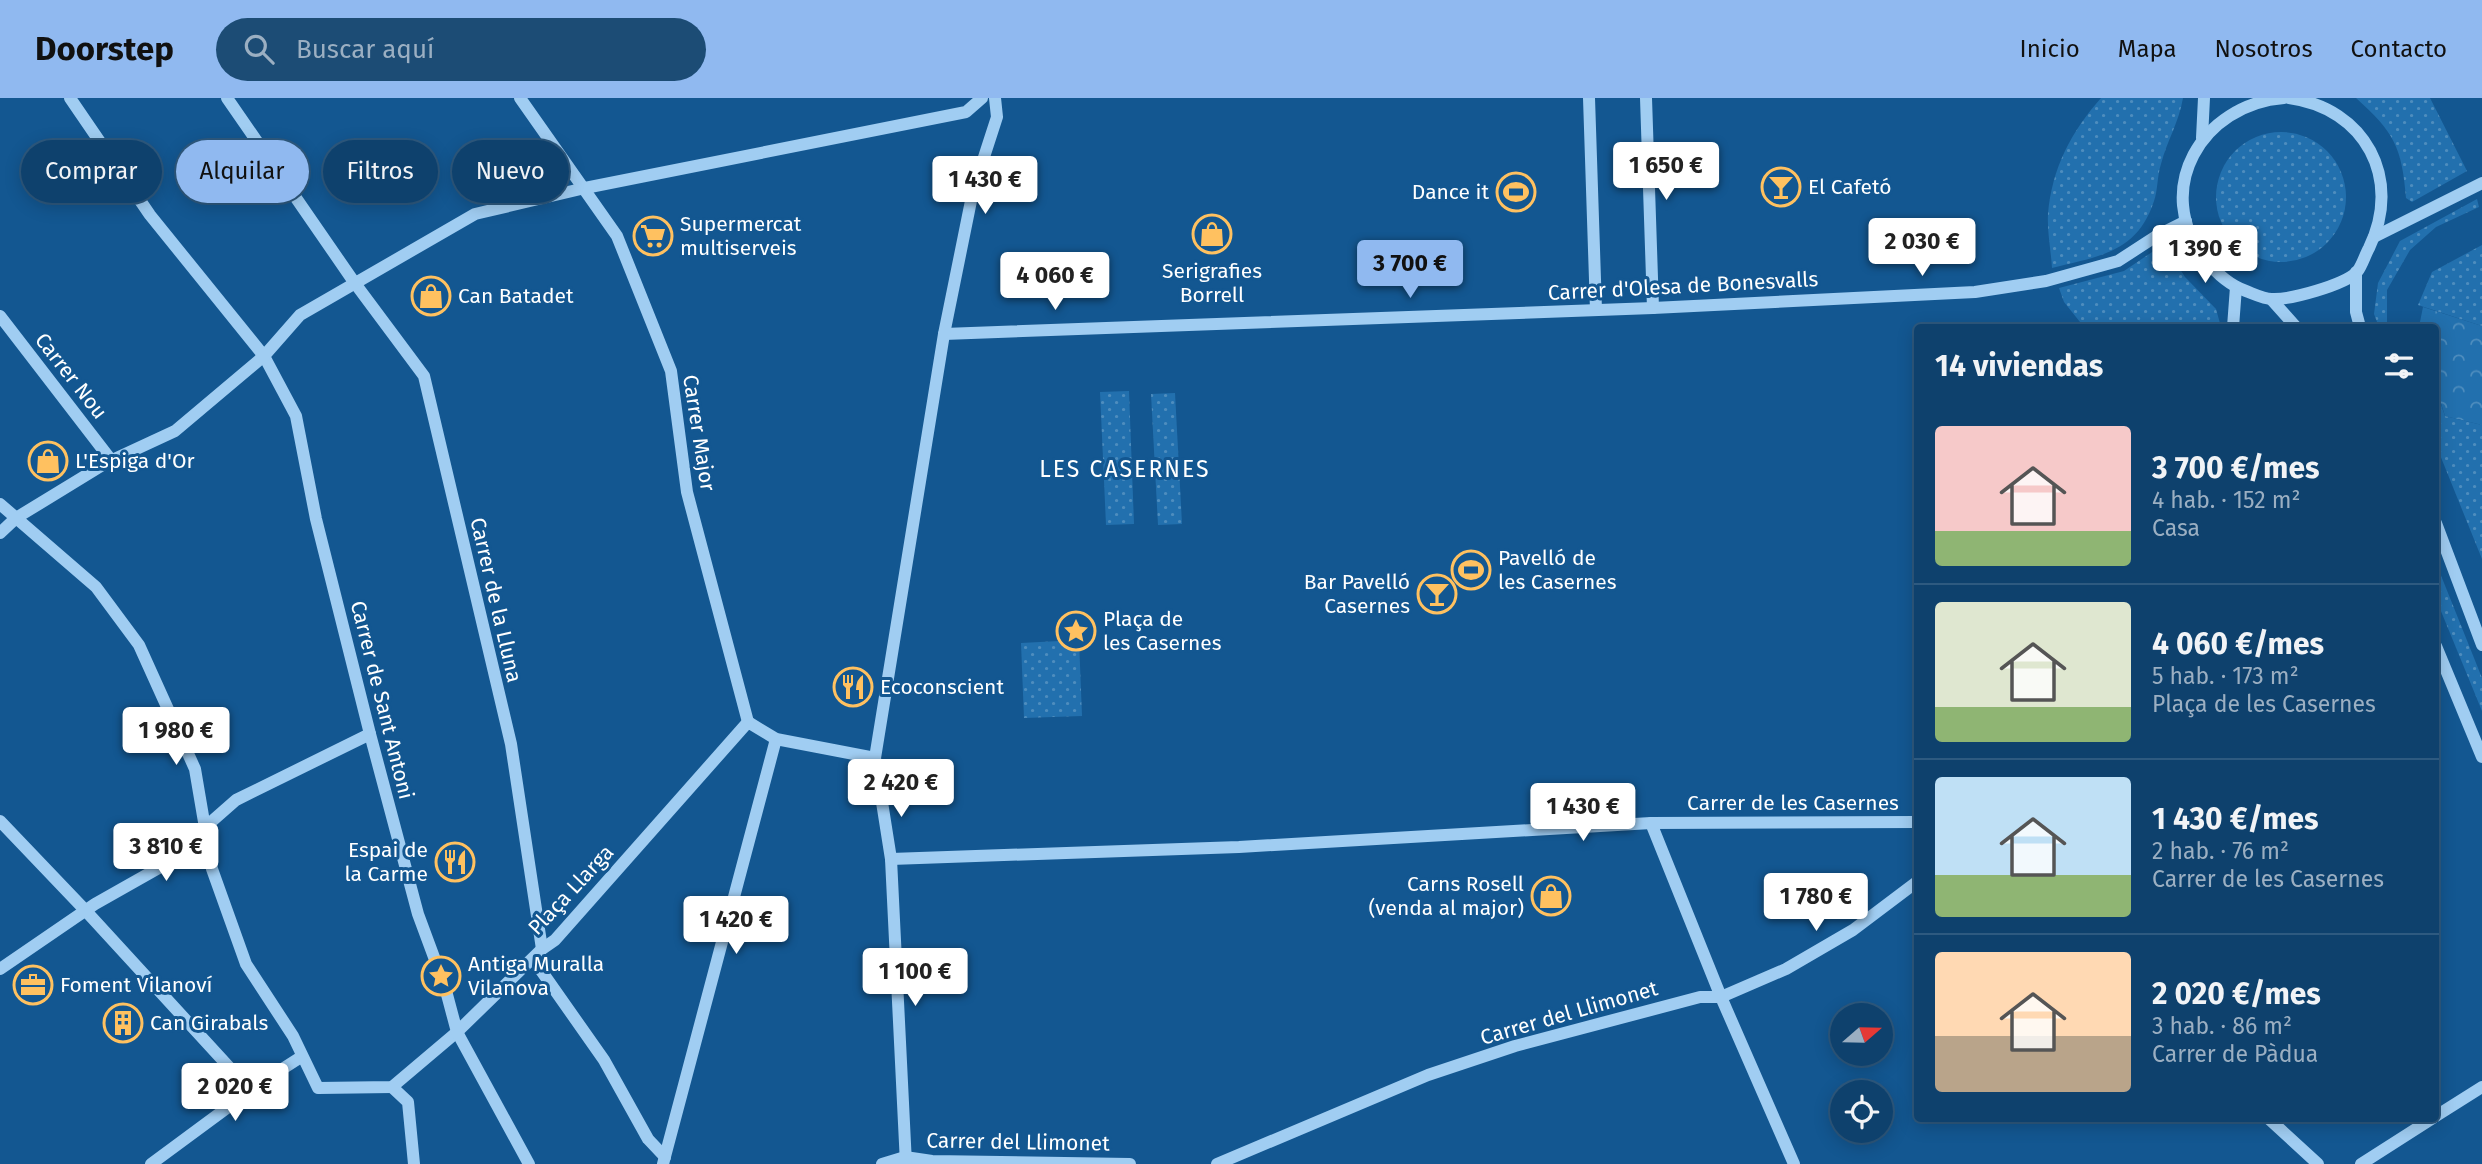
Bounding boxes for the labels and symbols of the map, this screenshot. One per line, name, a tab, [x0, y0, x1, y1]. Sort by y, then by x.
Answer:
pin: 1 650 €	[1601, 142, 1731, 202]
pin: 1 430 €	[920, 156, 1050, 216]
bar icon: El Cafetó	[1760, 166, 1802, 208]
sports icon: Dance it	[1495, 171, 1537, 213]
place label: El Cafetó	[1808, 174, 1892, 200]
place label: Dance it	[1412, 179, 1489, 205]
place label: Supermercat multiserveis	[680, 211, 802, 261]
shop icon: Serigrafies Borrell	[1191, 213, 1233, 255]
supermarket icon: Supermercat multiserveis	[632, 215, 674, 257]
pin: 2 030 €	[1857, 218, 1987, 278]
pin: 1 390 €	[2140, 226, 2270, 285]
pin: 3 700 €	[1345, 240, 1475, 300]
pin: 4 060 €	[990, 252, 1120, 312]
place label: Serigrafies Borrell	[1162, 258, 1262, 308]
street label: Carrer d'Olesa de Bonesvalls	[1547, 266, 1819, 306]
shop icon: Can Batadet	[410, 275, 452, 317]
place label: Can Batadet	[458, 283, 574, 309]
street label: Carrer Nou	[29, 328, 113, 424]
street label: Carrer Major	[677, 373, 721, 493]
shop icon: L'Espiga d'Or	[27, 440, 69, 482]
place label: L'Espiga d'Or	[75, 448, 195, 474]
district label: LES CASERNES	[1039, 455, 1211, 483]
street label: Carrer de la Lluna	[464, 515, 528, 685]
place label: Pavelló de les Casernes	[1498, 545, 1617, 595]
sports icon: Pavelló de les Casernes	[1450, 549, 1492, 591]
place label: Bar Pavelló Casernes	[1304, 569, 1410, 619]
bar icon: Bar Pavelló Casernes	[1416, 573, 1458, 615]
street label: Carrer de Sant Antoni	[345, 598, 419, 802]
place label: Plaça de les Casernes	[1103, 606, 1222, 656]
place icon: Plaça de les Casernes	[1055, 610, 1097, 652]
restaurant icon: Ecoconscient	[832, 666, 874, 708]
place label: Ecoconscient	[880, 674, 1004, 700]
pin: 1 980 €	[111, 708, 241, 767]
pin: 2 420 €	[836, 760, 966, 819]
pin: 1 430 €	[1518, 784, 1648, 843]
street label: Carrer de les Casernes	[1687, 790, 1899, 816]
pin: 3 810 €	[101, 824, 231, 883]
place label: Espai de la Carme	[344, 837, 428, 887]
street label: Plaça Llarga	[523, 840, 619, 940]
restaurant icon: Espai de la Carme	[434, 841, 476, 883]
place label: Carns Rosell (venda al major)	[1368, 871, 1524, 921]
pin: 1 780 €	[1751, 874, 1881, 933]
shop icon: Carns Rosell (venda al major)	[1530, 875, 1572, 917]
pin: 1 420 €	[671, 896, 801, 956]
pin: 1 100 €	[850, 948, 980, 1008]
place label: Antiga Muralla Vilanova	[468, 951, 604, 1001]
place icon: Antiga Muralla Vilanova	[420, 955, 462, 997]
office icon: Foment Vilanoví	[12, 964, 54, 1006]
place label: Foment Vilanoví	[60, 972, 213, 998]
street label: Carrer del Llimonet	[1477, 975, 1661, 1051]
building icon: Can Girabals	[102, 1002, 144, 1044]
north arrow	[1830, 1003, 1894, 1066]
place label: Can Girabals	[150, 1010, 268, 1036]
pin: 2 020 €	[170, 1063, 300, 1123]
street label: Carrer del Llimonet	[926, 1127, 1110, 1157]

